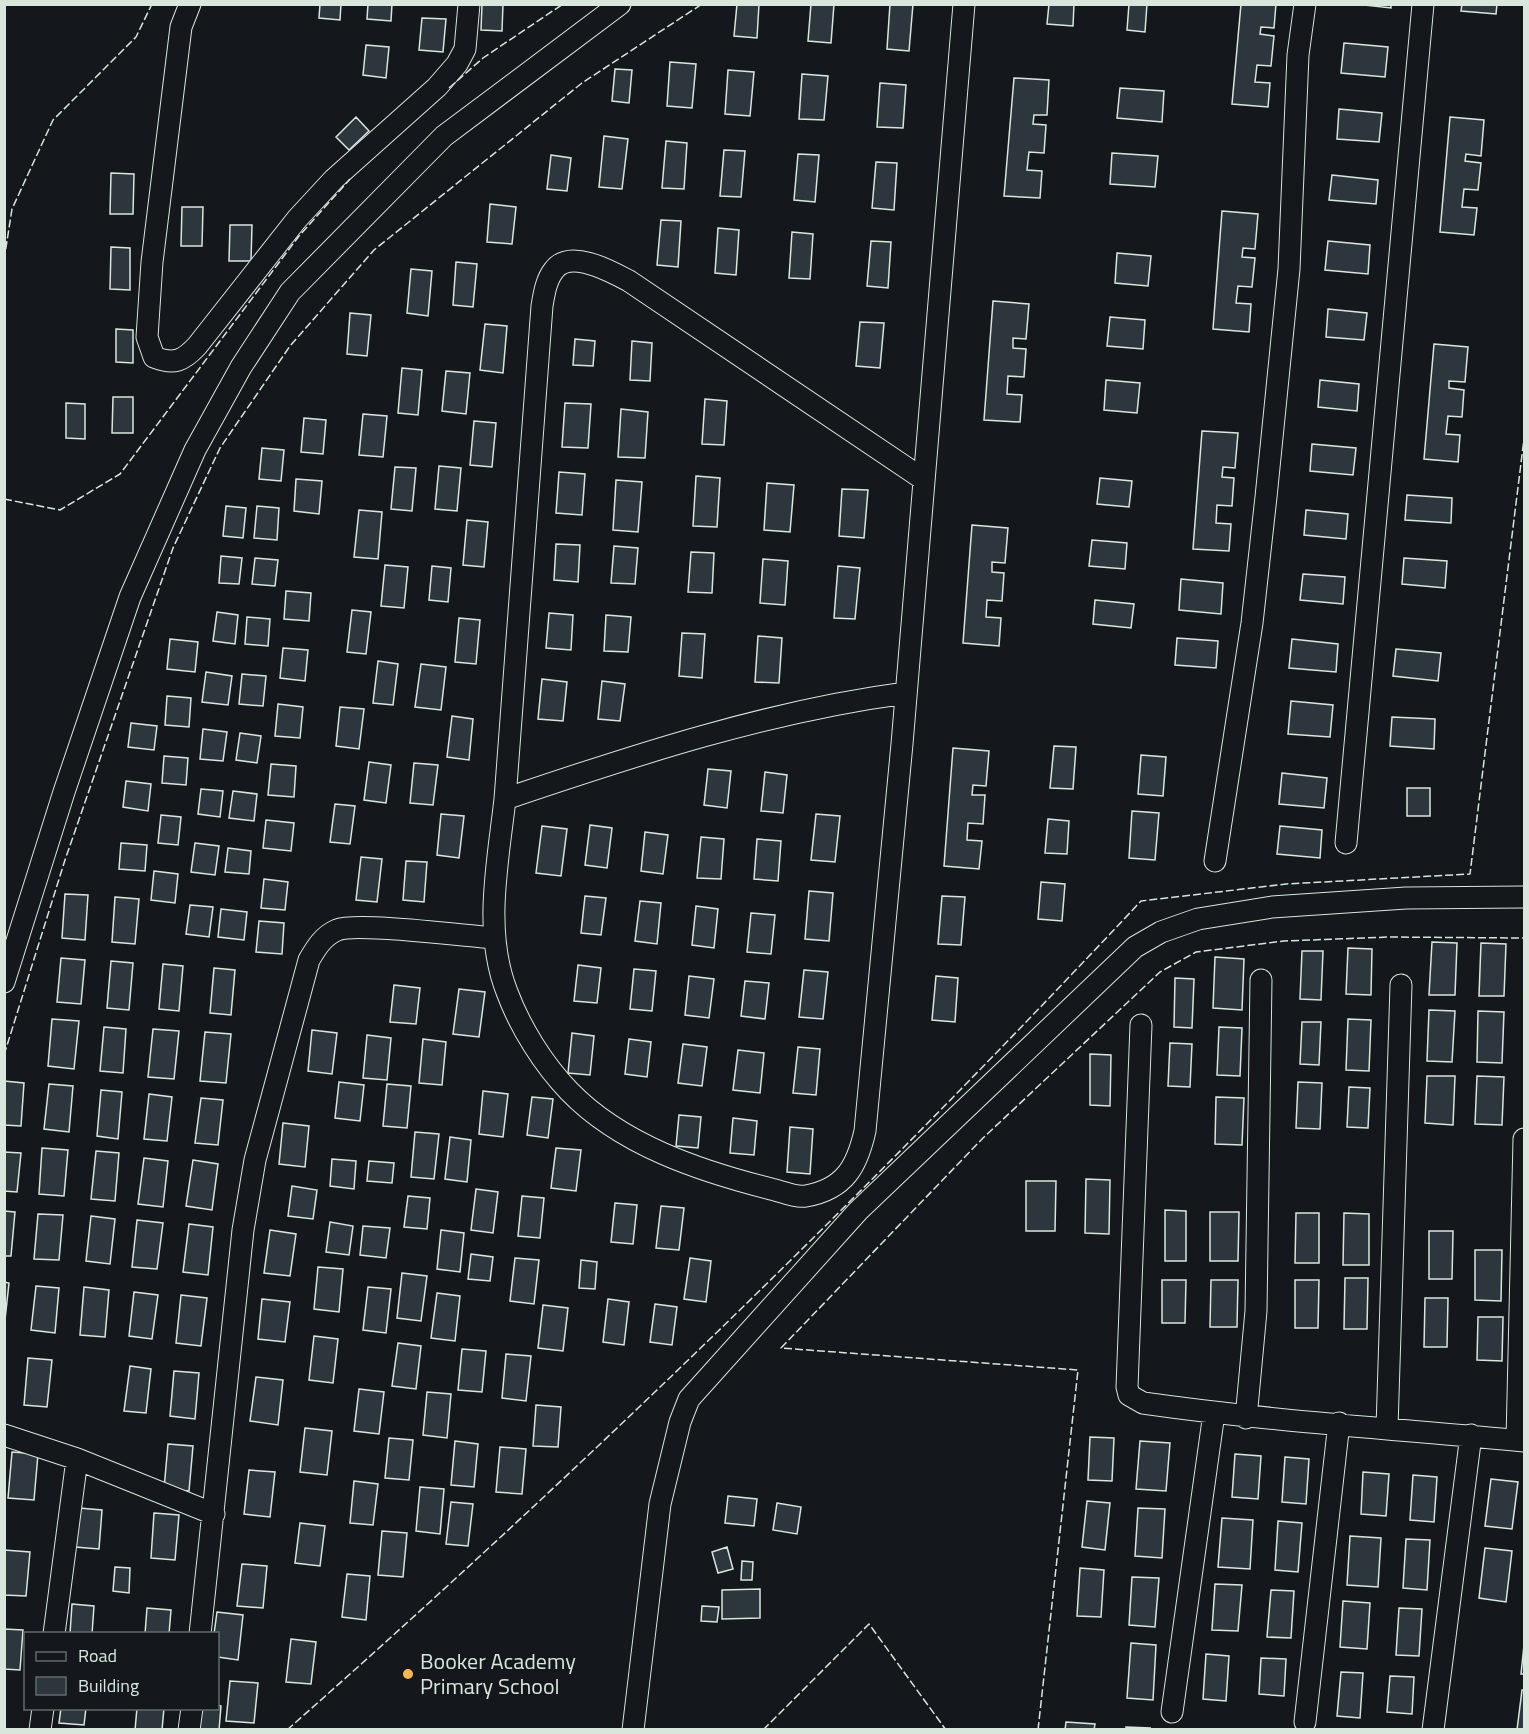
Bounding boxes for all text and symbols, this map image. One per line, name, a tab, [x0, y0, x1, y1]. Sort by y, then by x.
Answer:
legend	[24, 1632, 219, 1710]
text: Road	[78, 1642, 117, 1669]
place label: Booker Academy Primary School	[420, 1644, 576, 1703]
marker: Booker Academy Primary School	[401, 1667, 415, 1681]
text: Building	[78, 1672, 139, 1699]

